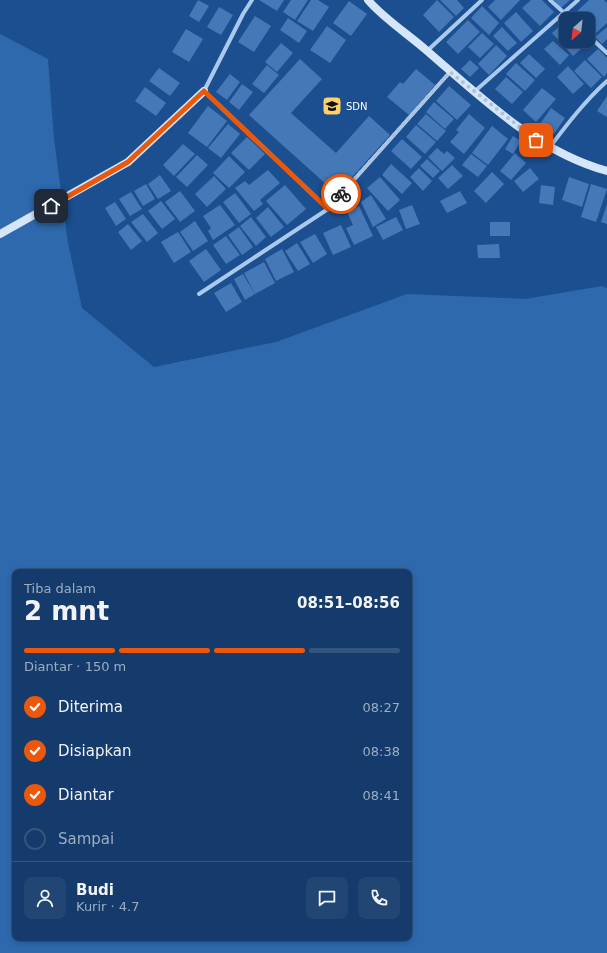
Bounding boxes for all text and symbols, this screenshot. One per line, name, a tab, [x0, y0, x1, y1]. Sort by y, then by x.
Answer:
north arrow	[559, 12, 595, 48]
map controls	[559, 12, 595, 48]
school or university icon: SDN	[321, 95, 343, 117]
place label: SDN	[346, 101, 368, 112]
pin	[519, 123, 553, 157]
icon: bag	[525, 129, 547, 151]
courier	[321, 174, 361, 214]
icon: bike	[330, 183, 352, 205]
pin	[34, 189, 68, 223]
icon: home	[40, 195, 62, 217]
text: Tiba dalam	[24, 581, 96, 596]
text: 08:51–08:56	[297, 594, 400, 612]
text: 2 mnt	[24, 596, 109, 626]
text: Diantar · 150 m	[24, 659, 126, 674]
icon: check	[24, 696, 46, 718]
text: Diterima	[58, 698, 123, 716]
text: 08:27	[363, 700, 400, 715]
icon: check	[24, 740, 46, 762]
text: Disiapkan	[58, 742, 132, 760]
text: 08:38	[363, 744, 400, 759]
icon: check	[24, 784, 46, 806]
text: Diantar	[58, 786, 114, 804]
text: 08:41	[363, 788, 400, 803]
text: Sampai	[58, 830, 114, 848]
button: person	[24, 877, 66, 919]
button: chat	[306, 877, 348, 919]
button: phone	[358, 877, 400, 919]
text: Budi	[76, 881, 114, 899]
text: Kurir · 4.7	[76, 899, 140, 914]

